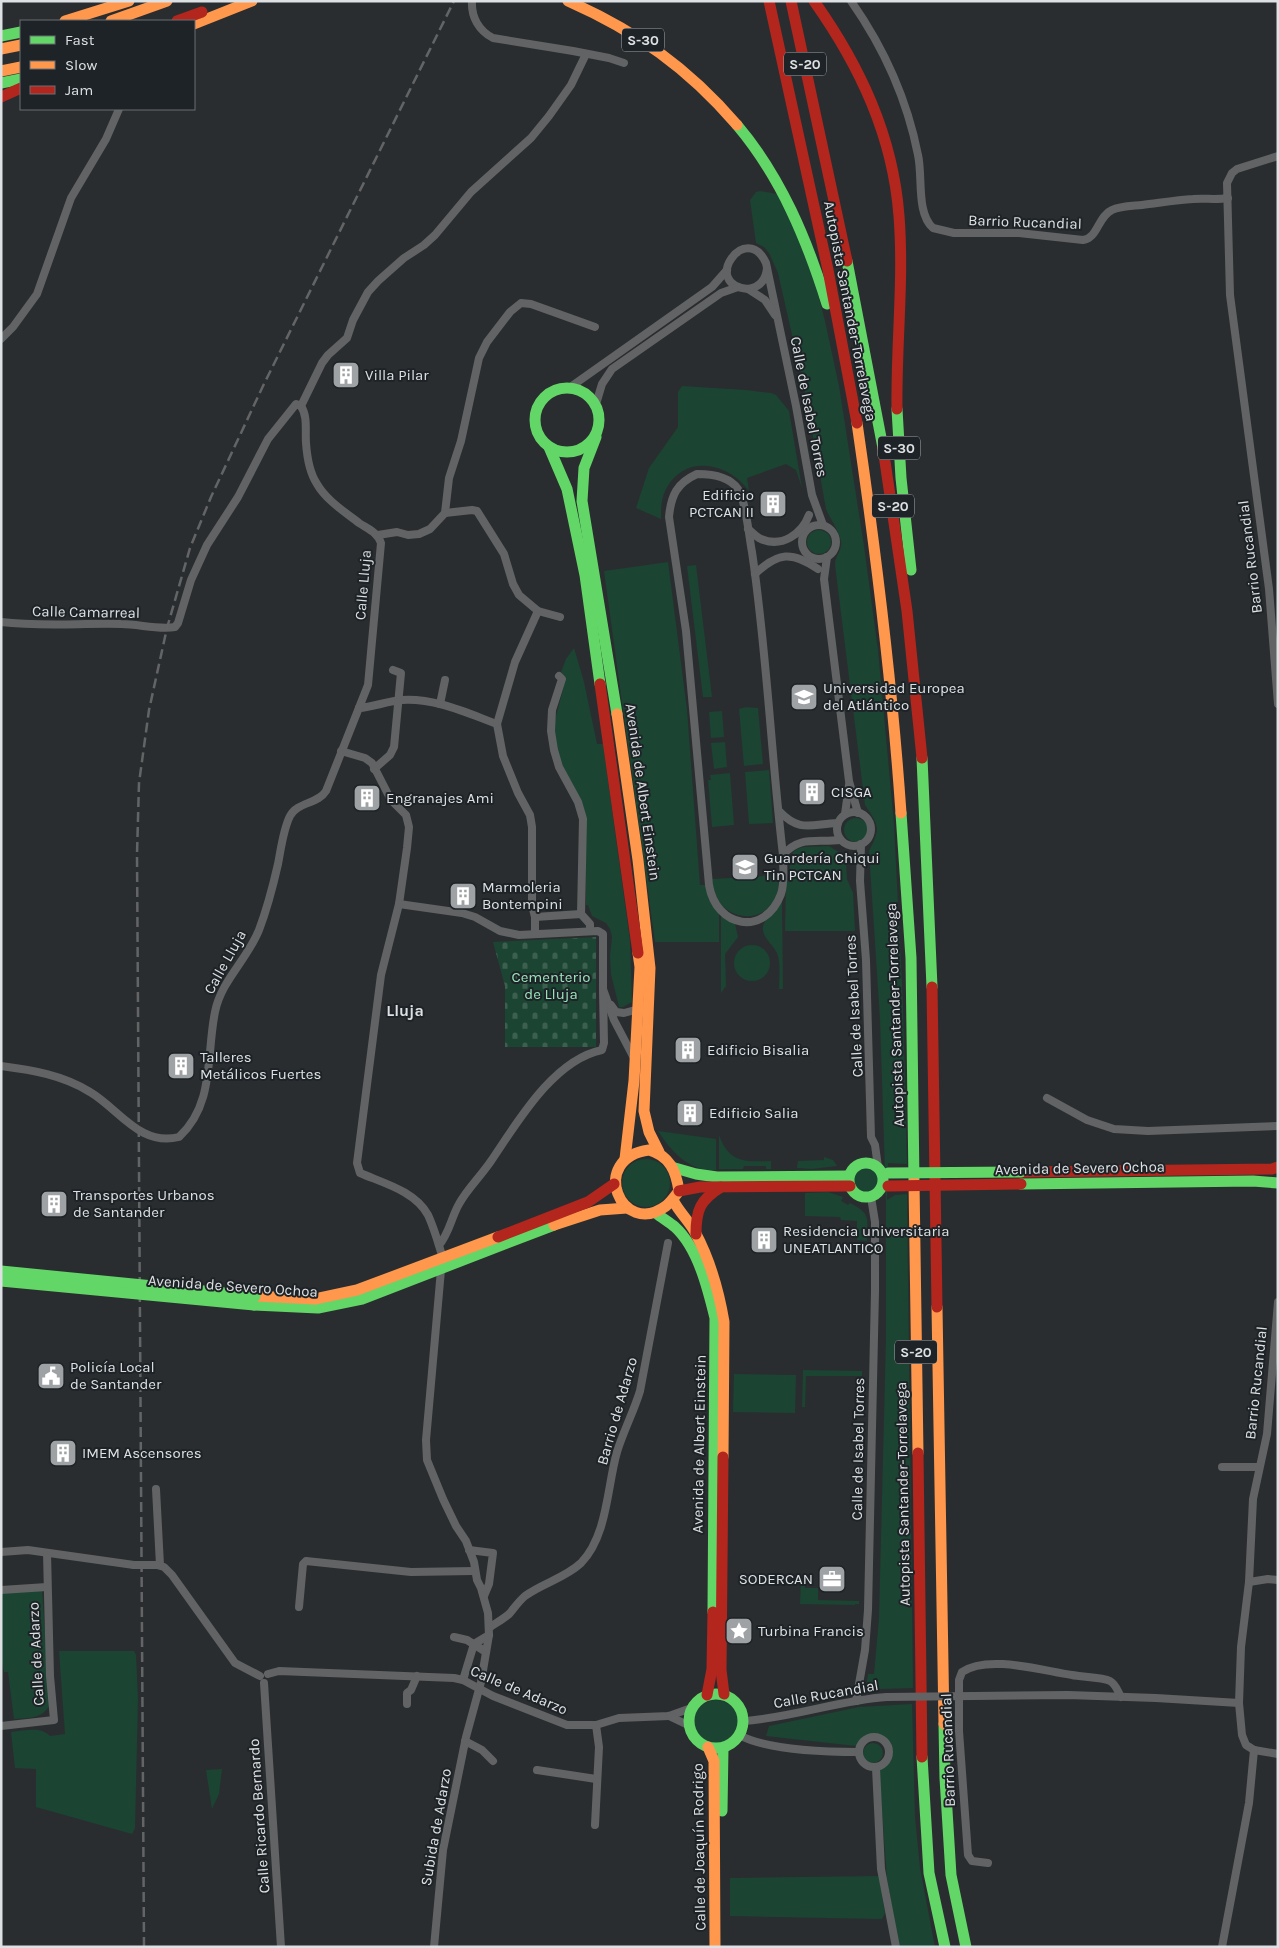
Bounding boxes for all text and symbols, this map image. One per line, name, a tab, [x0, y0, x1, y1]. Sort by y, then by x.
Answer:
legend	[20, 20, 195, 110]
road number: S-30	[622, 28, 664, 52]
text: Fast	[65, 31, 95, 49]
road number: S-20	[784, 52, 826, 76]
text: Slow	[65, 56, 97, 74]
text: Jam	[65, 81, 93, 99]
street label: Autopista Santander-Torrelavega	[820, 199, 880, 423]
street label: Barrio Rucandial	[968, 211, 1082, 233]
street label: Calle de Isabel Torres	[787, 335, 831, 479]
building icon: Villa Pilar	[331, 360, 361, 390]
place label: Villa Pilar	[365, 366, 429, 384]
road number: S-30	[878, 436, 920, 459]
place label: Edificio PCTCAN II	[689, 486, 754, 521]
building icon: Edificio PCTCAN II	[758, 489, 788, 519]
road number: S-20	[872, 494, 914, 518]
street label: Barrio Rucandial	[1234, 499, 1266, 615]
street label: Calle Lluja	[351, 549, 375, 621]
street label: Calle Camarreal	[32, 602, 140, 622]
place label: Universidad Europea del Atlántico	[823, 679, 965, 714]
school or university icon: Universidad Europea del Atlántico	[789, 682, 819, 712]
street label: Avenida de Albert Einstein	[622, 702, 664, 882]
building icon: CISGA	[797, 777, 827, 807]
building icon: Engranajes Ami	[352, 783, 382, 813]
place label: CISGA	[831, 783, 872, 801]
place label: Engranajes Ami	[386, 789, 494, 807]
place label: Guardería Chiqui Tin PCTCAN	[764, 849, 880, 884]
school or university icon: Guardería Chiqui Tin PCTCAN	[730, 852, 760, 882]
place label: Marmoleria Bontempini	[482, 878, 563, 913]
building icon: Marmoleria Bontempini	[448, 881, 478, 911]
street label: Autopista Santander-Torrelavega	[882, 903, 908, 1127]
street label: Calle Lluja	[200, 927, 250, 997]
street label: Calle de Isabel Torres	[841, 934, 867, 1078]
park label: Cementerio de Lluja	[511, 968, 591, 1003]
district label: Lluja	[386, 1001, 424, 1020]
building icon: Edificio Bisalia	[673, 1035, 703, 1065]
place label: Edificio Bisalia	[707, 1041, 809, 1059]
place label: Talleres Metálicos Fuertes	[200, 1048, 321, 1083]
building icon: Talleres Metálicos Fuertes	[166, 1051, 196, 1081]
building icon: Edificio Salia	[675, 1098, 705, 1128]
place label: Edificio Salia	[709, 1104, 799, 1122]
street label: Avenida de Severo Ochoa	[995, 1158, 1165, 1178]
place label: Transportes Urbanos de Santander	[73, 1186, 215, 1221]
building icon: Transportes Urbanos de Santander	[39, 1189, 69, 1219]
place label: Residencia universitaria UNEATLANTICO	[783, 1222, 950, 1257]
building icon: Residencia universitaria UNEATLANTICO	[749, 1225, 779, 1255]
street label: Avenida de Severo Ochoa	[148, 1271, 318, 1301]
street label: Barrio Rucandial	[1241, 1325, 1271, 1441]
road number: S-20	[895, 1340, 937, 1364]
street label: Barrio de Adarzo	[593, 1355, 641, 1467]
street label: Avenida de Albert Einstein	[688, 1355, 710, 1533]
place label: Policía Local de Santander	[70, 1358, 162, 1393]
public building icon: Policía Local de Santander	[36, 1361, 66, 1391]
street label: Calle de Isabel Torres	[848, 1377, 868, 1521]
street label: Autopista Santander-Torrelavega	[892, 1382, 914, 1606]
building icon: IMEM Ascensores	[48, 1438, 78, 1468]
place label: IMEM Ascensores	[82, 1444, 202, 1462]
office icon: SODERCAN	[817, 1564, 847, 1594]
place label: SODERCAN	[739, 1570, 813, 1588]
street label: Calle de Adarzo	[24, 1602, 48, 1706]
place icon: Turbina Francis	[724, 1616, 754, 1646]
place label: Turbina Francis	[758, 1622, 864, 1640]
street label: Calle de Adarzo	[468, 1661, 570, 1719]
street label: Calle Rucandial	[772, 1676, 880, 1712]
street label: Barrio Rucandial	[937, 1693, 959, 1807]
street label: Calle Ricardo Bernardo	[245, 1738, 273, 1894]
street label: Calle de Joaquín Rodrigo	[689, 1763, 709, 1931]
street label: Subida de Adarzo	[417, 1767, 455, 1887]

